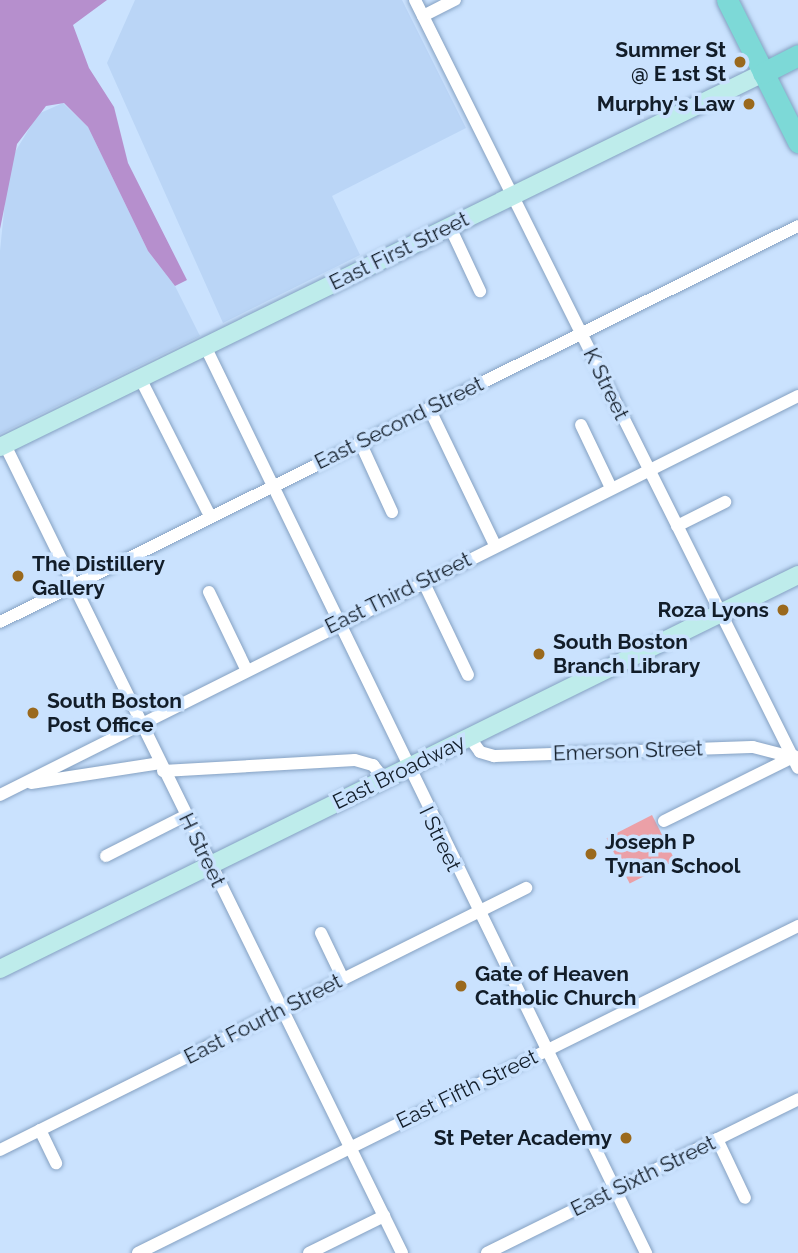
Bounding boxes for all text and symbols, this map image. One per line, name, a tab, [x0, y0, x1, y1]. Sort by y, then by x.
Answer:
place label: Summer St @ E 1st St	[615, 37, 726, 87]
marker: Summer St @ E 1st St	[732, 54, 748, 70]
place label: Murphy's Law	[597, 91, 735, 117]
marker: Murphy's Law	[741, 96, 757, 112]
street label: East First Street	[325, 206, 473, 296]
street label: K Street	[578, 344, 634, 424]
street label: East Second Street	[311, 371, 487, 475]
street label: East Third Street	[321, 547, 475, 639]
place label: The Distillery Gallery	[32, 551, 165, 601]
marker: The Distillery Gallery	[10, 568, 26, 584]
place label: Roza Lyons	[658, 597, 769, 623]
marker: Roza Lyons	[775, 602, 791, 618]
place label: South Boston Branch Library	[553, 629, 700, 679]
marker: South Boston Branch Library	[531, 646, 547, 662]
place label: South Boston Post Office	[47, 688, 182, 738]
marker: South Boston Post Office	[25, 705, 41, 721]
street label: East Broadway	[329, 729, 469, 815]
street label: Emerson Street	[553, 736, 703, 766]
street label: I Street	[414, 803, 466, 875]
street label: H Street	[173, 809, 231, 891]
place label: Joseph P Tynan School	[605, 829, 740, 879]
marker: Joseph P Tynan School	[583, 846, 599, 862]
place label: Gate of Heaven Catholic Church	[475, 961, 636, 1011]
street label: East Fourth Street	[180, 968, 346, 1070]
marker: Gate of Heaven Catholic Church	[453, 978, 469, 994]
street label: East Fifth Street	[393, 1044, 541, 1134]
place label: St Peter Academy	[433, 1125, 612, 1151]
street label: East Sixth Street	[567, 1130, 719, 1222]
marker: St Peter Academy	[618, 1130, 634, 1146]

